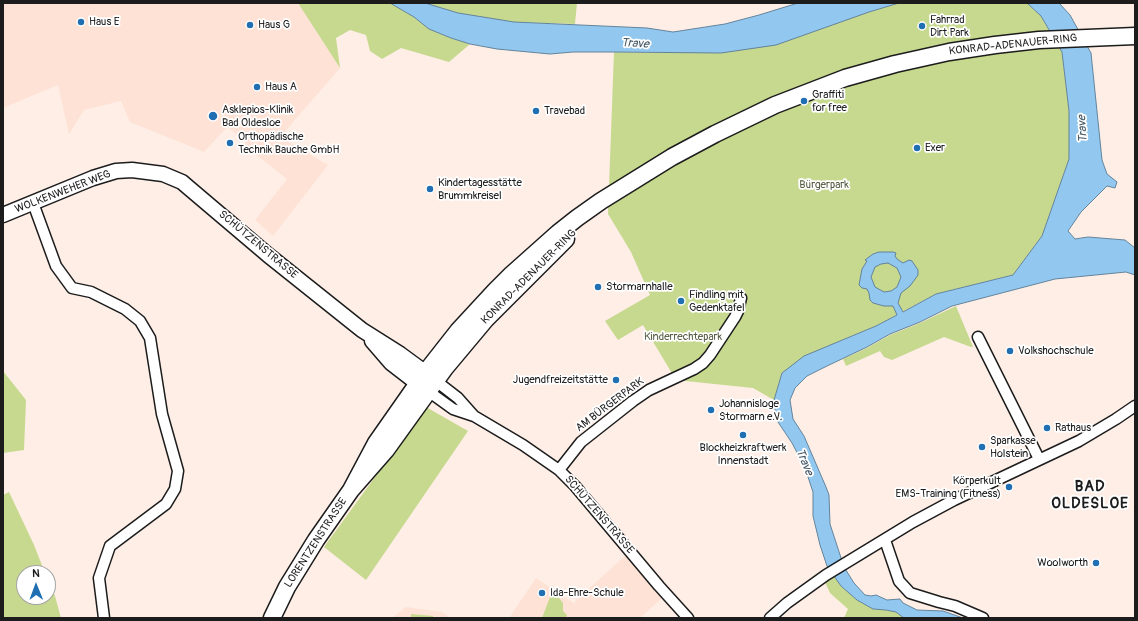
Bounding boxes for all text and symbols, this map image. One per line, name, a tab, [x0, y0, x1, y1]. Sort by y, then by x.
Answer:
place label: Fahrrad Dirt Park	[930, 13, 969, 39]
place label: Haus E	[89, 15, 119, 29]
marker: Haus E	[76, 17, 86, 27]
place label: Haus G	[258, 18, 290, 32]
marker: Haus G	[245, 20, 255, 30]
marker: Fahrrad Dirt Park	[917, 21, 927, 31]
street label: KONRAD-ADENAUER-RING	[948, 32, 1078, 58]
water label: Trave	[621, 36, 649, 52]
place label: Haus A	[265, 80, 297, 94]
marker: Haus A	[252, 82, 262, 92]
place label: Graffiti for free	[812, 88, 847, 114]
marker: Graffiti for free	[799, 96, 809, 106]
place label: Asklepios-Klinik Bad Oldesloe	[222, 103, 293, 129]
place label: Travebad	[544, 104, 585, 118]
marker: Travebad	[531, 106, 541, 116]
marker: Asklepios-Klinik Bad Oldesloe	[207, 110, 219, 122]
water label: Trave	[1075, 115, 1091, 143]
place label: Orthopädische Technik Bauche GmbH	[238, 130, 339, 156]
marker: Orthopädische Technik Bauche GmbH	[225, 138, 235, 148]
place label: Exer	[925, 141, 945, 155]
marker: Exer	[912, 143, 922, 153]
street label: WOLKENWEHER WEG	[13, 168, 113, 216]
place label: Kindertagesstätte Brummkreisel	[438, 176, 522, 202]
park label: Bürgerpark	[799, 178, 849, 192]
marker: Kindertagesstätte Brummkreisel	[425, 184, 435, 194]
street label: SCHÜTZENSTRASSE	[216, 208, 300, 282]
street label: KONRAD-ADENAUER-RING	[479, 227, 579, 327]
place label: Stormarnhalle	[606, 280, 673, 294]
marker: Stormarnhalle	[593, 282, 603, 292]
place label: Findling mit Gedenktafel	[689, 288, 745, 314]
marker: Findling mit Gedenktafel	[676, 296, 686, 306]
park label: Kinderrechtepark	[644, 330, 722, 344]
place label: Volkshochschule	[1018, 344, 1094, 358]
marker: Volkshochschule	[1005, 346, 1015, 356]
place label: Jugendfreizeitstätte	[513, 373, 608, 387]
street label: AM BÜRGERPARK	[573, 375, 647, 435]
marker: Jugendfreizeitstätte	[611, 375, 621, 385]
place label: Johannisloge Stormarn e.V.	[719, 397, 782, 423]
marker: Johannisloge Stormarn e.V.	[706, 405, 716, 415]
place label: Rathaus	[1055, 421, 1091, 435]
marker: Rathaus	[1042, 423, 1052, 433]
marker: Blockheizkraftwerk Innenstadt	[738, 430, 748, 440]
place label: Sparkasse Holstein	[990, 434, 1036, 460]
place label: Blockheizkraftwerk Innenstadt	[699, 441, 787, 467]
marker: Sparkasse Holstein	[977, 442, 987, 452]
water label: Trave	[792, 447, 816, 477]
street label: SCHÜTZENSTRASSE	[561, 473, 637, 557]
place label: Körperkult EMS-Training (Fitness)	[896, 474, 1001, 500]
district label: BAD OLDESLOE	[1051, 478, 1129, 513]
marker: Körperkult EMS-Training (Fitness)	[1004, 482, 1014, 492]
street label: LORENTZENSTRASSE	[282, 496, 350, 590]
place label: Woolworth	[1037, 556, 1088, 570]
marker: Woolworth	[1091, 558, 1101, 568]
north arrow	[16, 565, 56, 605]
text: N	[32, 567, 40, 580]
place label: Ida-Ehre-Schule	[550, 586, 624, 600]
marker: Ida-Ehre-Schule	[537, 588, 547, 598]

